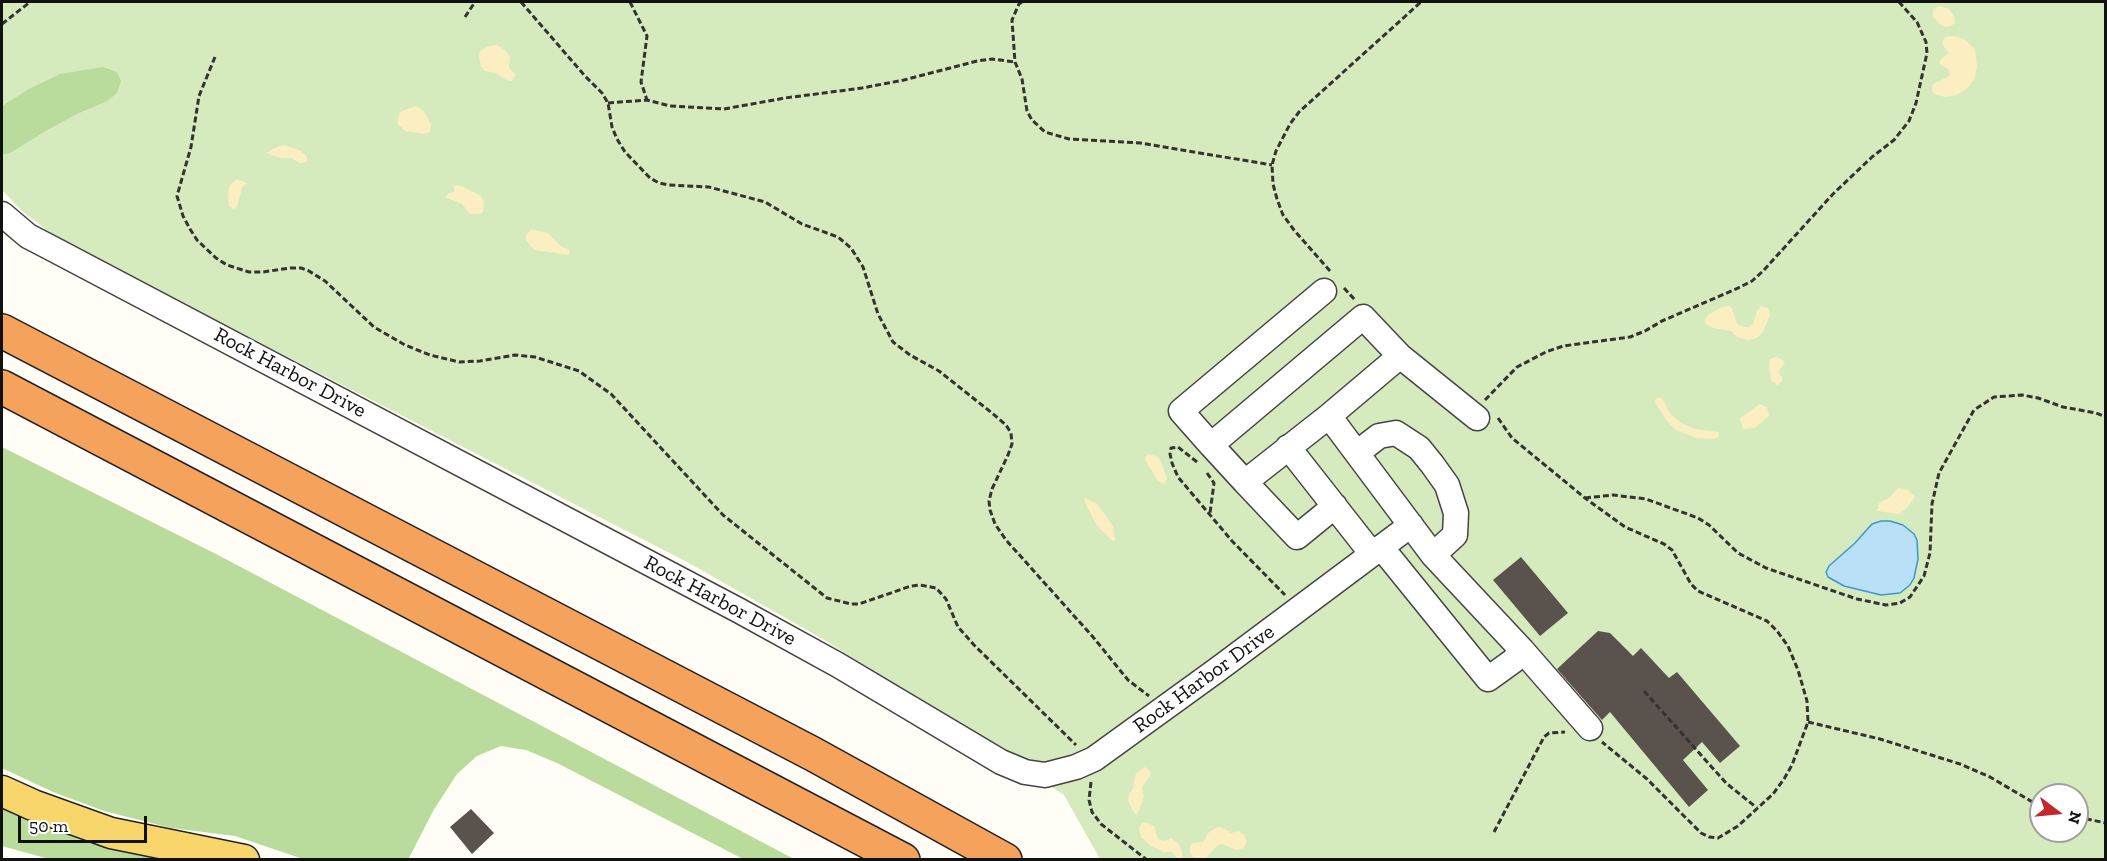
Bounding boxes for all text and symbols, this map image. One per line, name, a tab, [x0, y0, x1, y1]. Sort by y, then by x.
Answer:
street label: Rock Harbor Drive	[210, 322, 370, 424]
street label: Rock Harbor Drive	[640, 550, 800, 652]
street label: Rock Harbor Drive	[1128, 619, 1280, 739]
north arrow	[2029, 783, 2089, 843]
scale bar	[21, 804, 150, 842]
text: N	[2064, 809, 2086, 826]
text: 50 m	[29, 815, 68, 837]

